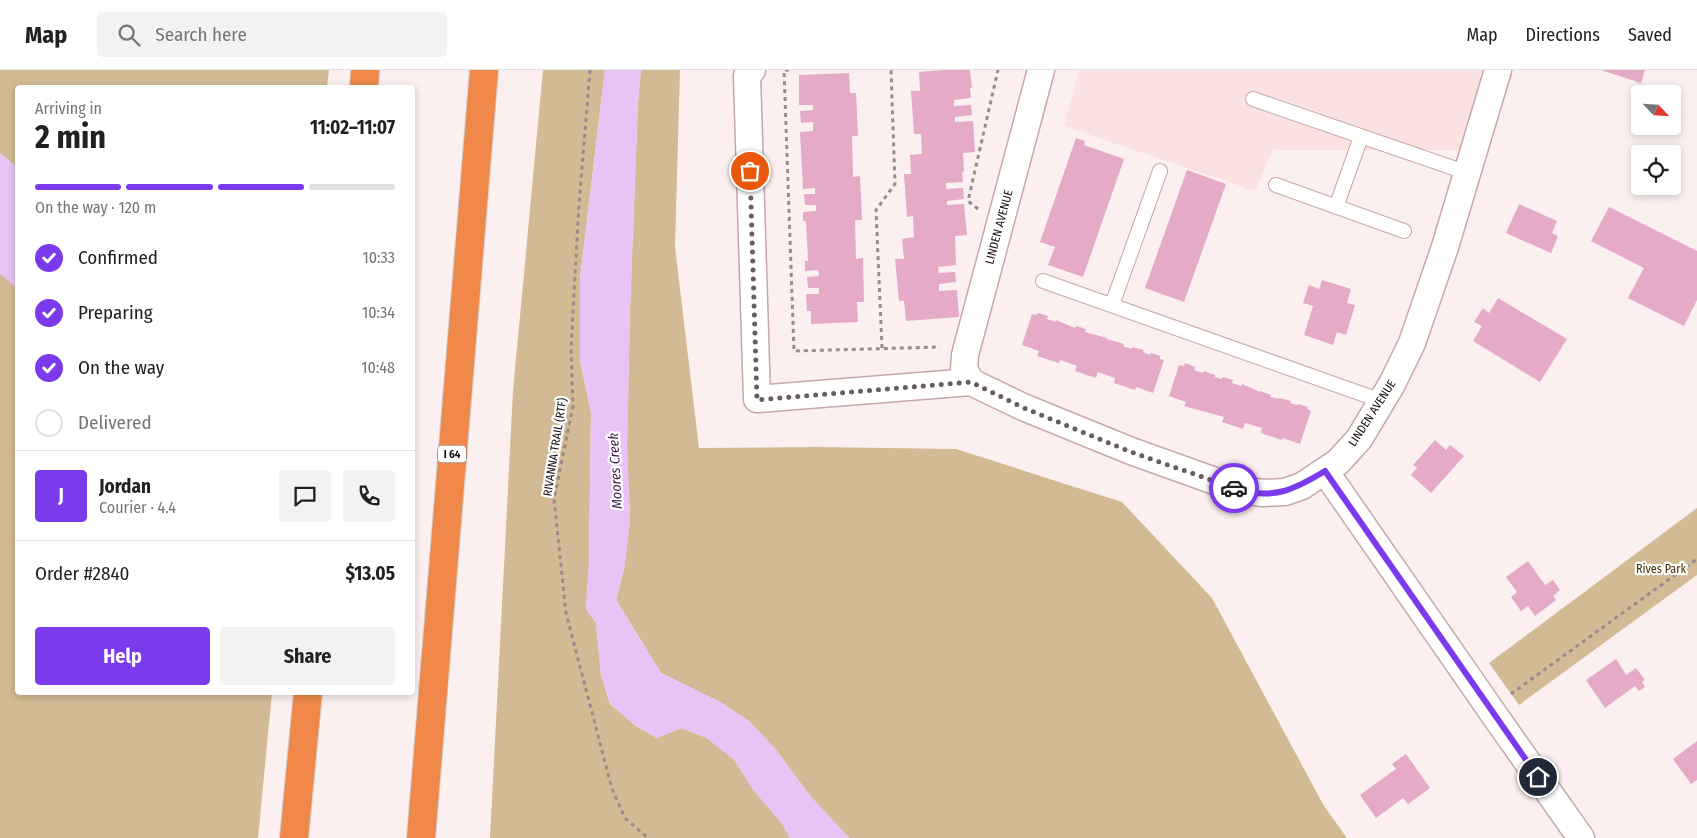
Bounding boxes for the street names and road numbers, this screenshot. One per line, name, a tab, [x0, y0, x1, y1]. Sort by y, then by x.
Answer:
street label: LINDEN AVENUE	[982, 188, 1016, 266]
street label: LINDEN AVENUE	[1345, 377, 1399, 449]
street label: RIVANNA TRAIL (RTF)	[540, 396, 570, 497]
road number: I 64	[438, 446, 466, 462]

